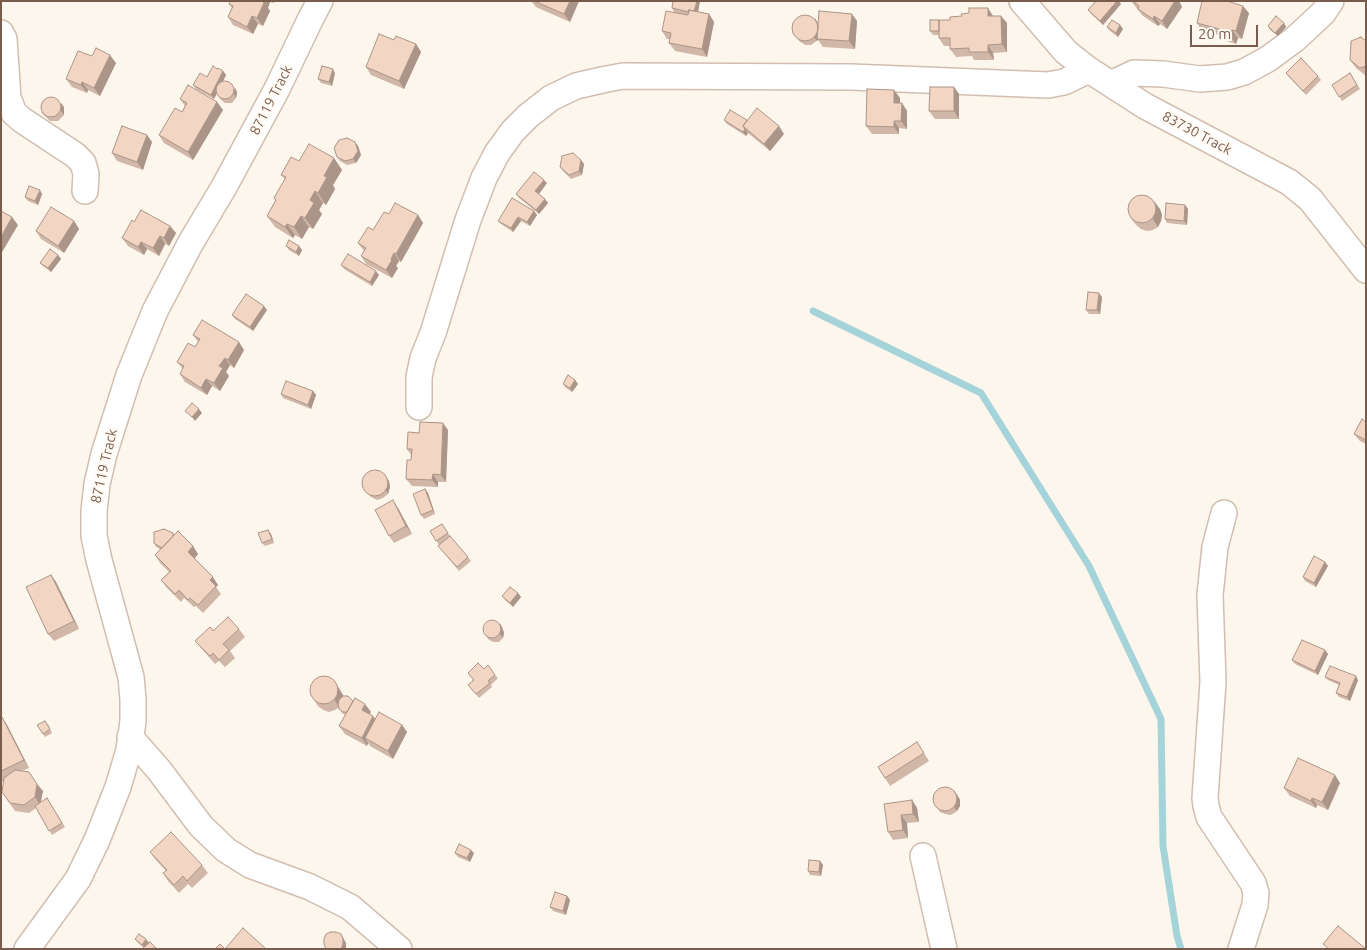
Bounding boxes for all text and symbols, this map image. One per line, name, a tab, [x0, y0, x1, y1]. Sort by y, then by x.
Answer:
scale bar	[1192, 15, 1260, 47]
text: 20 m	[1198, 25, 1231, 42]
street label: 87119 Track	[246, 62, 296, 138]
street label: 83730 Track	[1159, 108, 1235, 158]
street label: 87119 Track	[87, 427, 121, 505]

